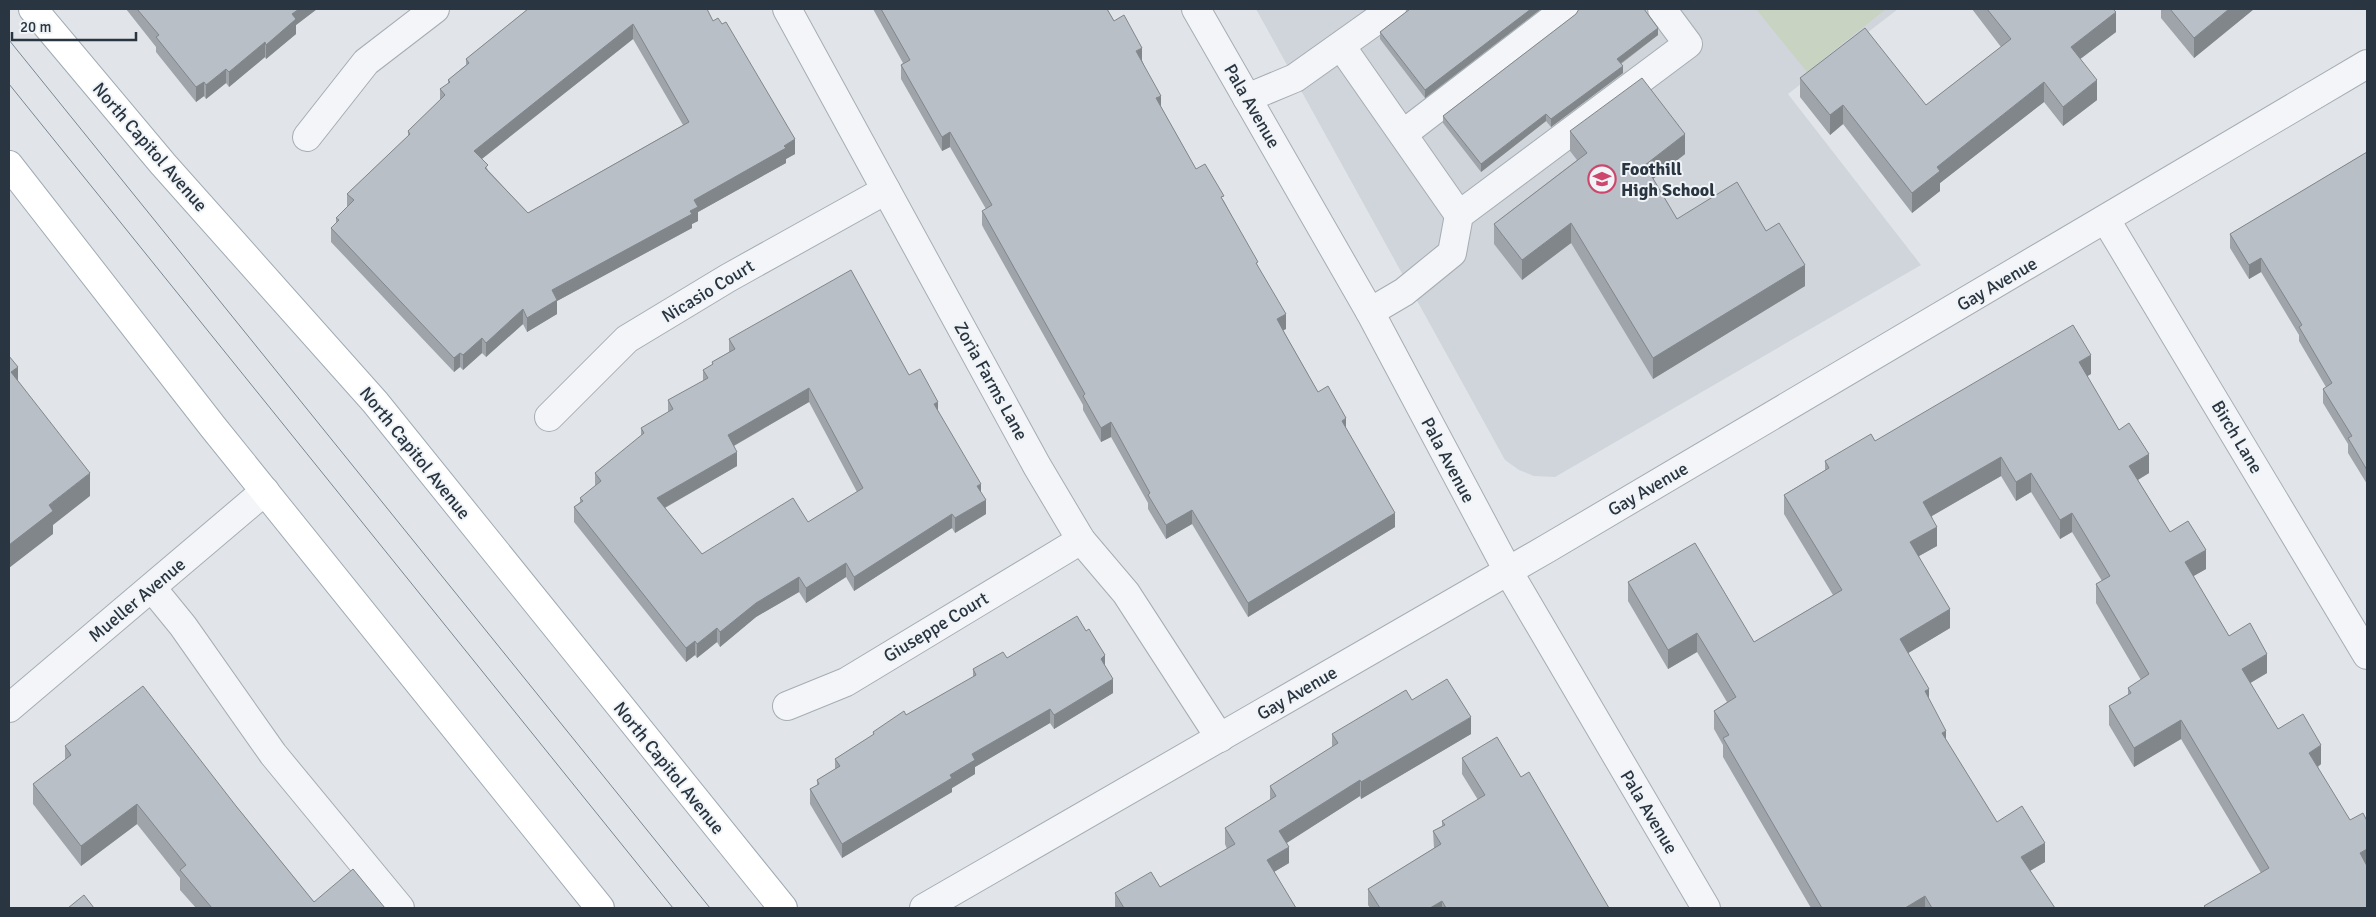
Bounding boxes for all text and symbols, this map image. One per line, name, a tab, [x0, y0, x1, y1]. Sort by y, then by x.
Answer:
scale bar	[12, 10, 136, 42]
text: 20 m	[20, 18, 51, 36]
street label: Pala Avenue	[1219, 60, 1285, 152]
street label: North Capitol Avenue	[88, 78, 212, 216]
place label: Foothill High School	[1621, 158, 1715, 201]
school or university icon: Foothill High School	[1587, 164, 1617, 194]
street label: Gay Avenue	[1953, 252, 2041, 316]
street label: Nicasio Court	[658, 255, 758, 327]
street label: Zoria Farms Lane	[949, 318, 1033, 444]
street label: North Capitol Avenue	[355, 382, 475, 524]
street label: Birch Lane	[2207, 396, 2267, 478]
street label: Pala Avenue	[1416, 413, 1480, 507]
street label: Gay Avenue	[1604, 457, 1692, 521]
street label: Mueller Avenue	[84, 553, 190, 647]
street label: Giuseppe Court	[880, 587, 992, 667]
street label: Gay Avenue	[1253, 661, 1341, 725]
street label: North Capitol Avenue	[609, 697, 729, 839]
street label: Pala Avenue	[1615, 766, 1683, 858]

